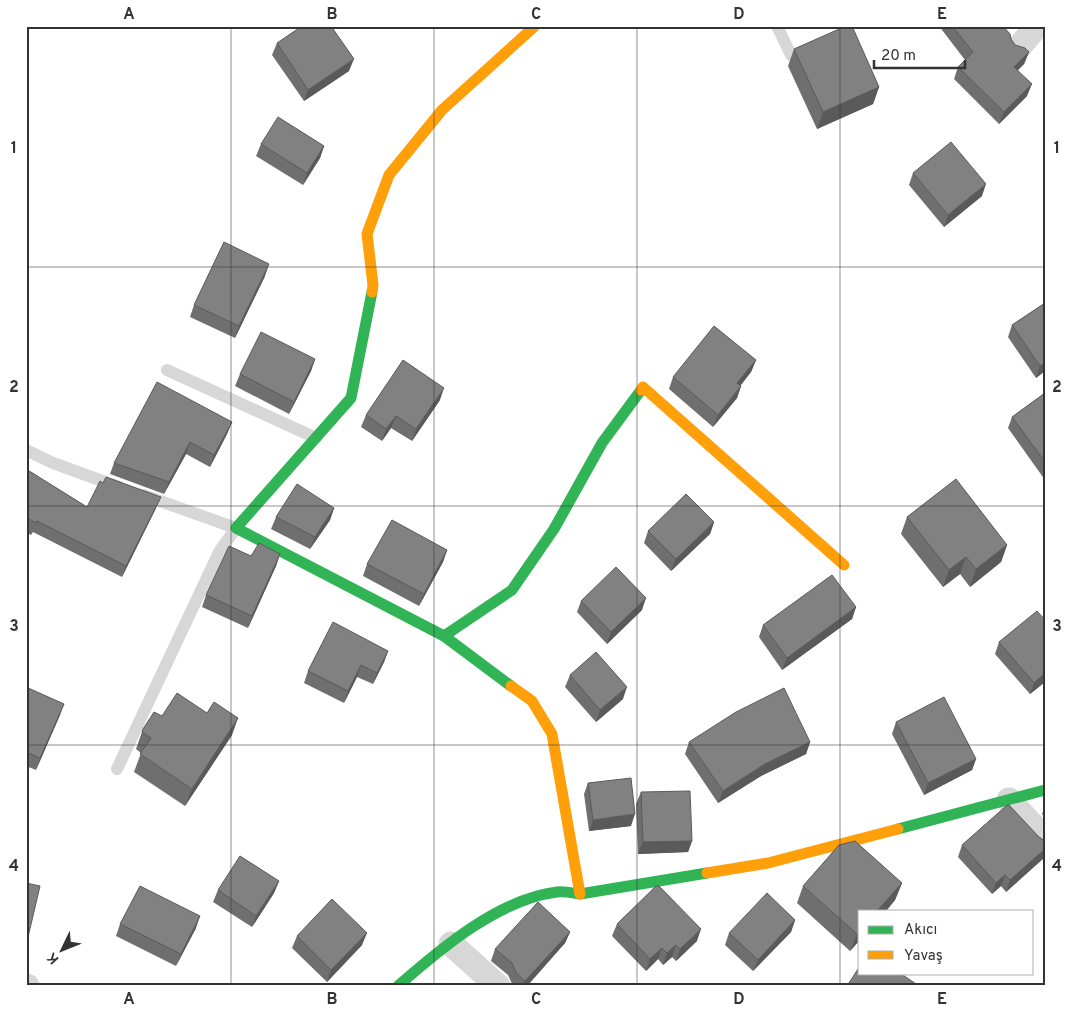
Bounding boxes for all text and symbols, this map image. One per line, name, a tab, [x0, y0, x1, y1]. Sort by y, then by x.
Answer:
text: A	[123, 5, 135, 25]
text: B	[326, 5, 338, 25]
text: C	[531, 5, 541, 25]
text: D	[733, 5, 745, 25]
text: E	[937, 5, 947, 25]
scale bar	[874, 38, 965, 70]
text: 20 m	[881, 47, 916, 66]
text: 1	[11, 139, 17, 159]
text: 1	[1054, 139, 1060, 159]
text: 2	[9, 378, 19, 398]
text: 2	[1052, 378, 1062, 398]
text: 3	[9, 617, 19, 637]
text: 3	[1052, 617, 1062, 637]
text: 4	[9, 857, 19, 877]
text: 4	[1052, 857, 1062, 877]
legend	[858, 910, 1034, 974]
text: Akıcı	[904, 921, 937, 940]
north arrow	[38, 924, 88, 974]
text: Yavaş	[904, 947, 943, 966]
text: K	[44, 948, 63, 967]
text: A	[123, 990, 135, 1010]
text: B	[326, 990, 338, 1010]
text: C	[531, 990, 541, 1010]
text: D	[733, 990, 745, 1010]
text: E	[937, 990, 947, 1010]

